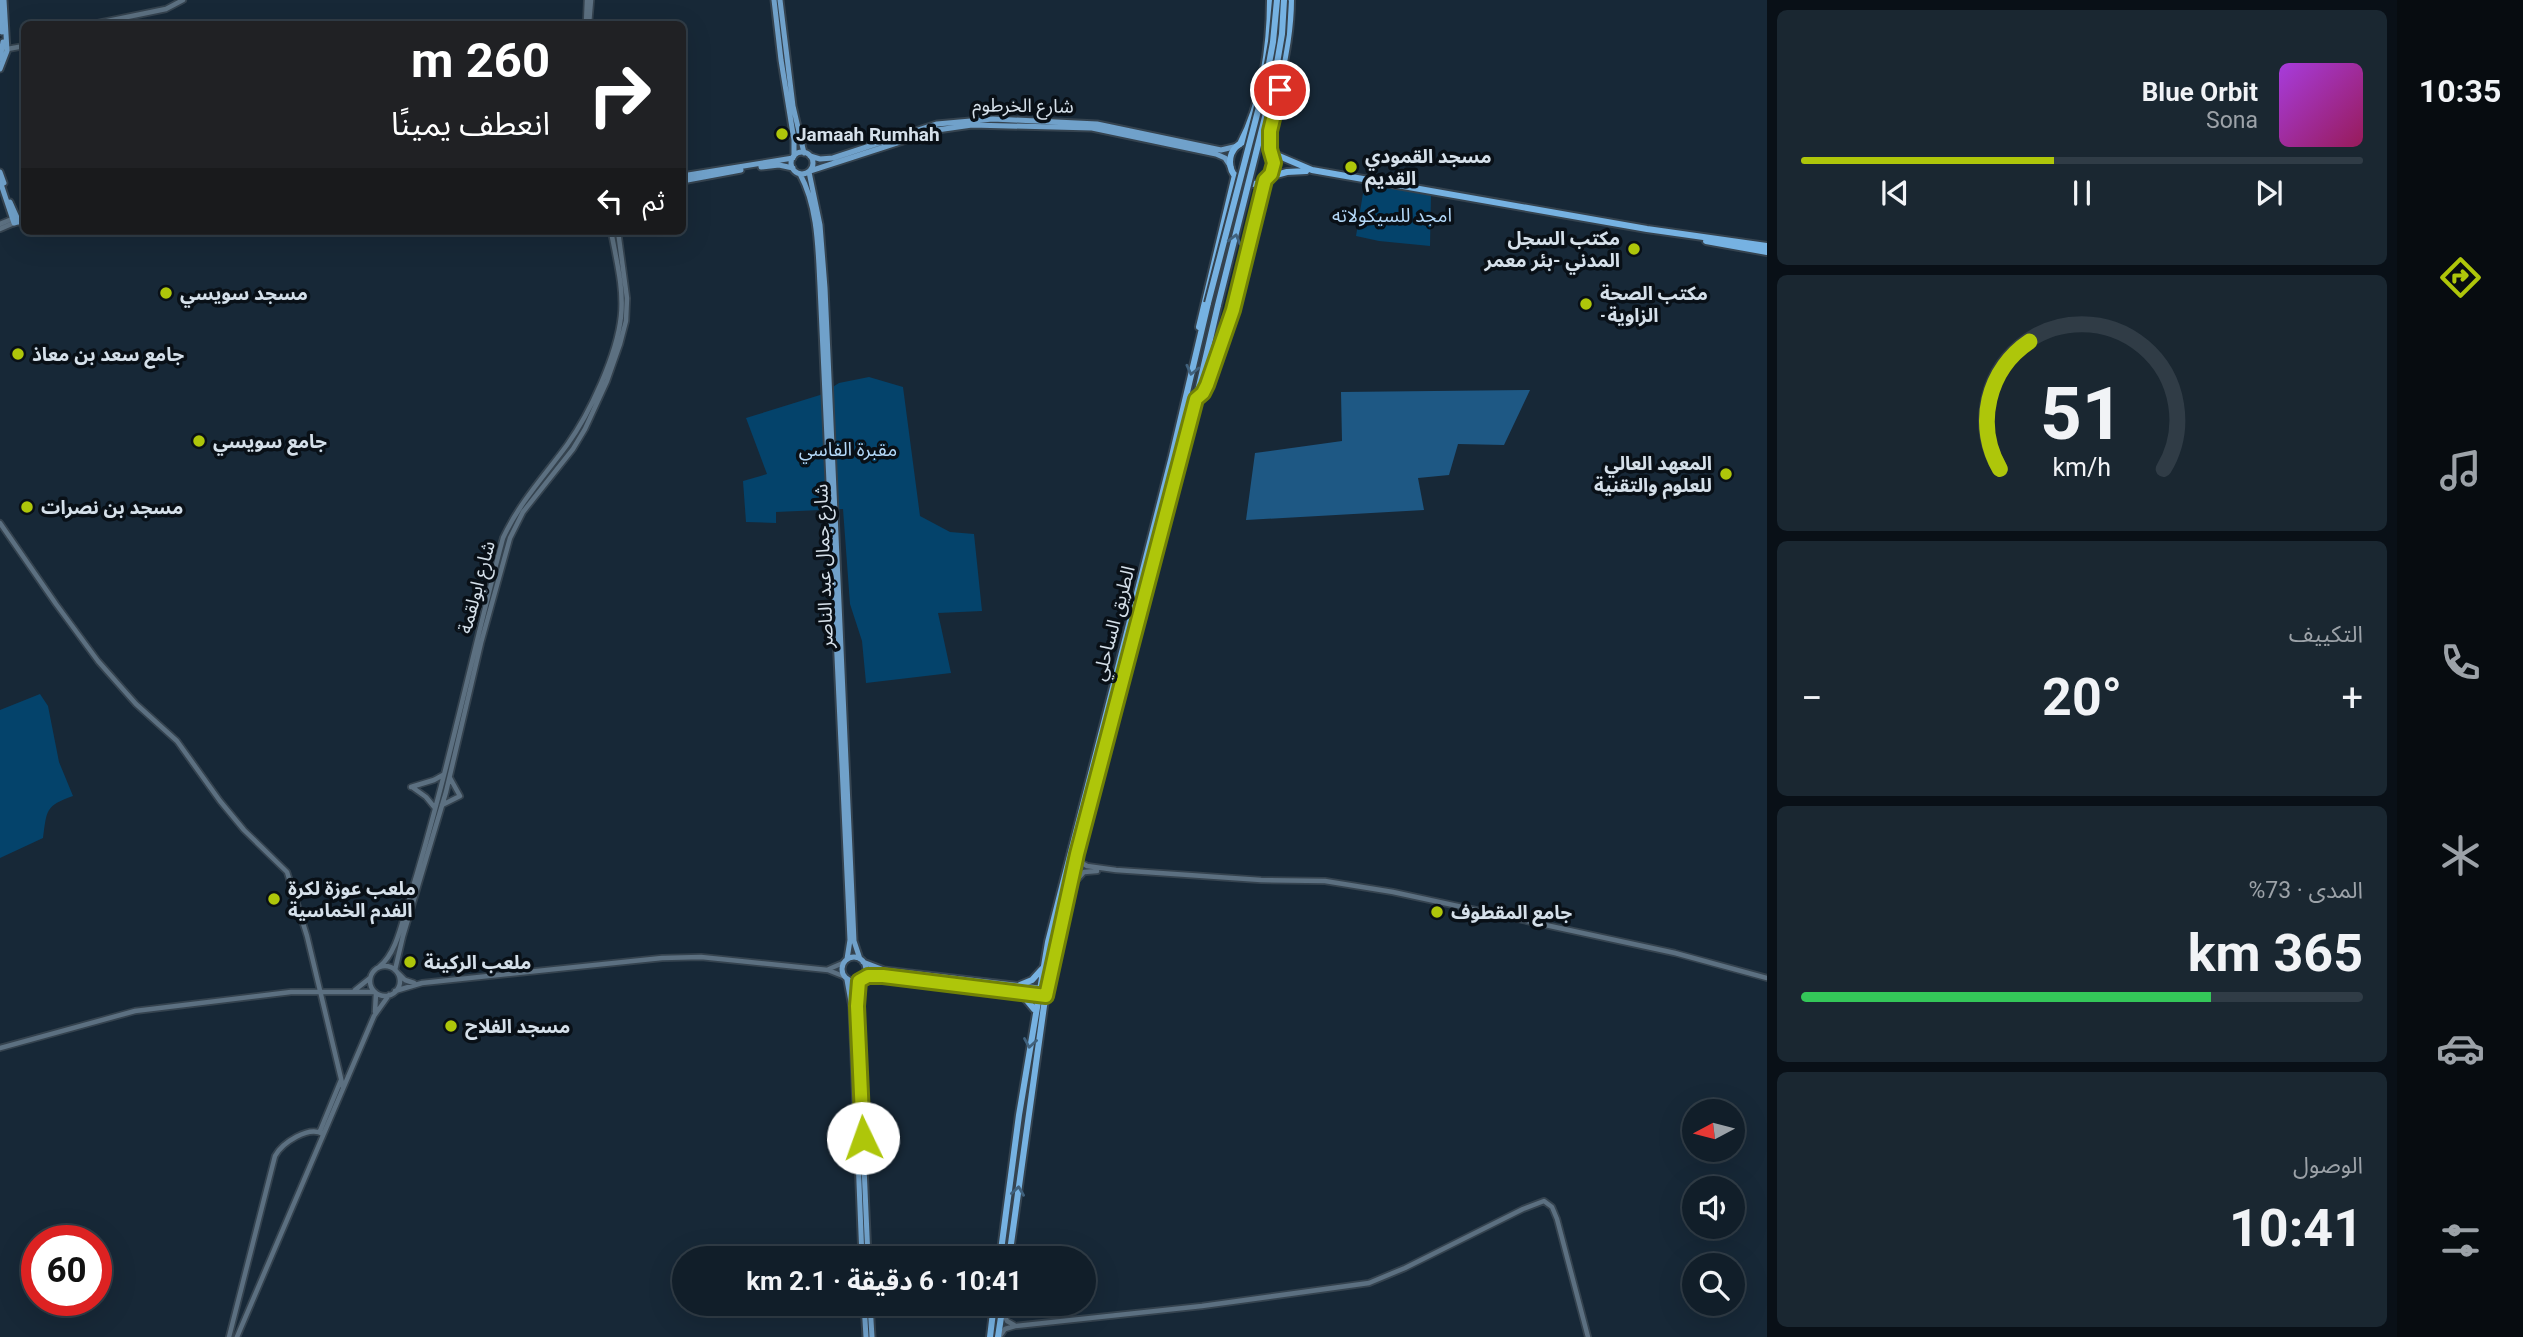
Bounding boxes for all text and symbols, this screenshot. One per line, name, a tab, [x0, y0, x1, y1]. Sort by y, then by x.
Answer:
text: 260 m	[411, 32, 550, 89]
icon: right	[574, 49, 665, 140]
pin	[1250, 60, 1310, 120]
icon: arrive	[1261, 71, 1299, 109]
text: 10:35	[2419, 72, 2501, 110]
text: Blue Orbit	[2142, 77, 2258, 107]
street label: شارع الخرطوم	[972, 93, 1074, 121]
text: انعطف يمينًا	[391, 105, 550, 143]
text: Sona	[2206, 107, 2258, 134]
place label: Jamaah Rumhah	[796, 123, 940, 146]
marker: Jamaah Rumhah	[774, 126, 790, 142]
place label: مسجد القمودي القديم	[1365, 145, 1492, 193]
marker: مسجد القمودي القديم	[1343, 159, 1359, 175]
icon: previous	[1876, 174, 1914, 212]
icon: pause	[2063, 174, 2101, 212]
icon: next	[2250, 174, 2288, 212]
icon: left	[591, 182, 629, 220]
text: ثم	[643, 186, 665, 216]
park label: امجد للسيكولاته	[1332, 204, 1452, 227]
place label: مكتب السجل المدني -بئر معمر	[1483, 227, 1620, 275]
one-way arrow	[1227, 233, 1241, 245]
marker: مكتب السجل المدني -بئر معمر	[1626, 241, 1642, 257]
icon: directions	[2436, 253, 2485, 302]
place label: مسجد سويسي	[180, 282, 308, 308]
place label: مكتب الصحة -الزاوية	[1600, 282, 1708, 327]
marker: مسجد سويسي	[158, 285, 174, 301]
marker: مكتب الصحة -الزاوية	[1578, 296, 1594, 312]
place label: جامع سعد بن معاذ	[32, 343, 184, 369]
marker: جامع سعد بن معاذ	[10, 346, 26, 362]
one-way arrow	[1186, 364, 1201, 376]
text: 51	[2040, 372, 2124, 458]
place label: جامع سويسي	[213, 430, 327, 456]
marker: جامع سويسي	[191, 433, 207, 449]
park label: مقبرة الفاسي	[799, 438, 897, 464]
icon: music	[2436, 446, 2485, 495]
place label: المعهد العالي للعلوم والتقنية	[1594, 452, 1712, 500]
text: km/h	[2053, 453, 2111, 482]
marker: المعهد العالي للعلوم والتقنية	[1718, 466, 1734, 482]
street label: شارع جمال عبد الناصر	[809, 483, 840, 650]
place label: مسجد بن نصرات	[41, 496, 183, 519]
marker: مسجد بن نصرات	[19, 499, 35, 515]
street label: شارع ابولقمة	[453, 538, 502, 636]
street label: الطريق الساحلي	[1087, 563, 1143, 684]
text: التكييف	[2289, 621, 2363, 648]
icon: phone	[2436, 638, 2485, 687]
text: 20°	[2042, 667, 2122, 728]
text: −	[1801, 676, 1823, 720]
text: +	[2341, 676, 2363, 720]
icon: climate	[2436, 831, 2485, 880]
place label: ملعب عوزة لكرة الفدم الخماسية	[288, 877, 416, 925]
text: المدى · 73%	[2248, 877, 2363, 904]
marker: ملعب عوزة لكرة الفدم الخماسية	[266, 891, 282, 907]
place label: جامع المقطوف	[1451, 901, 1572, 927]
marker: جامع المقطوف	[1429, 904, 1445, 920]
text: 365 km	[2188, 923, 2363, 984]
place label: ملعب الركينة	[424, 951, 531, 974]
marker: ملعب الركينة	[402, 954, 418, 970]
place label: مسجد الفلاح	[465, 1015, 570, 1040]
marker: مسجد الفلاح	[443, 1018, 459, 1034]
icon: car	[2436, 1024, 2485, 1073]
one-way arrow	[1023, 1037, 1038, 1049]
north arrow	[1682, 1099, 1745, 1162]
map controls	[1682, 1099, 1745, 1316]
position arrow	[826, 1101, 900, 1175]
text: الوصول	[2293, 1152, 2363, 1179]
button: sound	[1682, 1176, 1745, 1239]
one-way arrow	[1011, 1185, 1026, 1197]
text: 10:41	[2229, 1198, 2363, 1259]
icon: filters	[2436, 1216, 2485, 1265]
speed limit sign: 60	[21, 1225, 112, 1316]
button: search	[1682, 1253, 1745, 1316]
text: 10:41 · 6 دقيقة · 2.1 km	[746, 1266, 1022, 1296]

